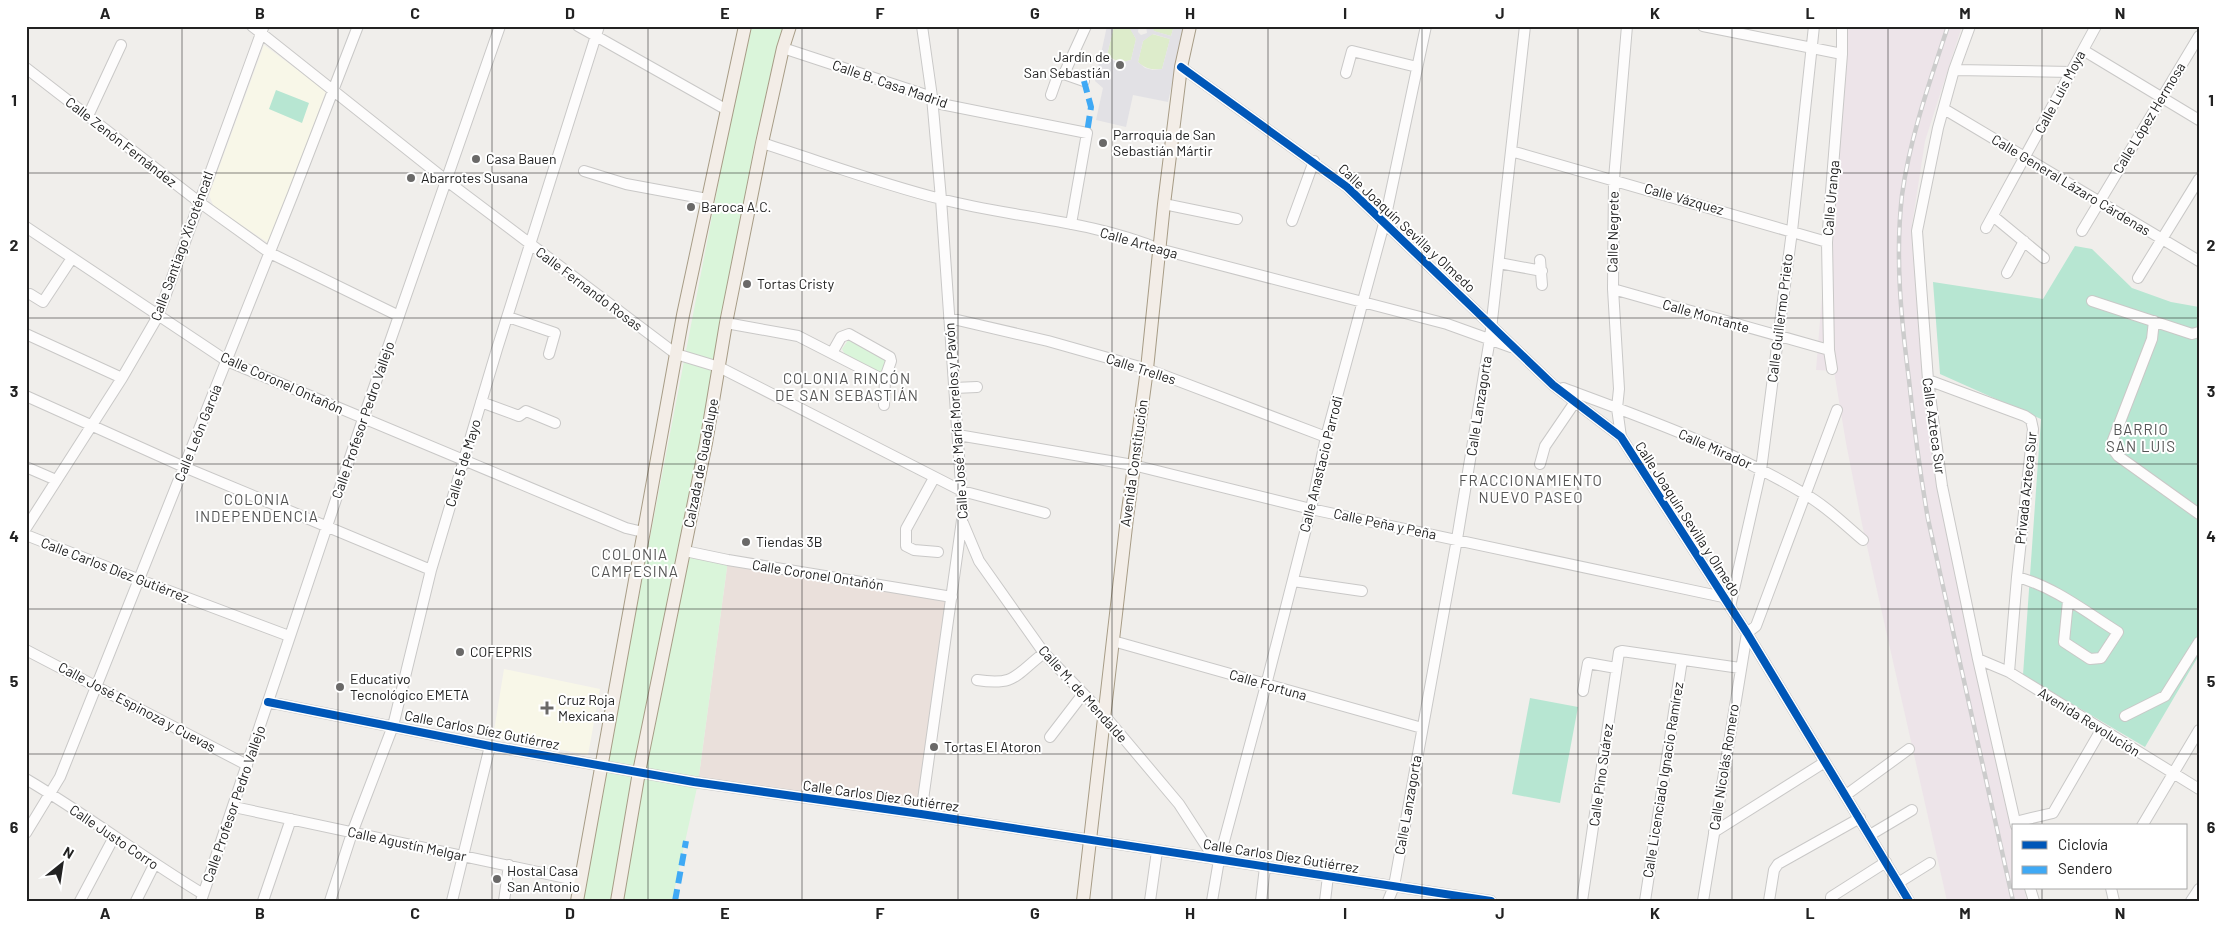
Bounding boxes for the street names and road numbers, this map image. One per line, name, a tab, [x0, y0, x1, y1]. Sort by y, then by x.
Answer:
street label: Calle Luis Moya	[2031, 47, 2089, 136]
street label: Calle B. Casa Madrid	[830, 56, 950, 111]
street label: Calle López Hermosa	[2109, 59, 2188, 176]
street label: Calle Zenón Fernández	[62, 93, 180, 190]
street label: Calle General Lázaro Cárdenas	[1989, 130, 2154, 239]
street label: Calle Uranga	[1819, 159, 1842, 236]
street label: Calle Joaquín Sevilla y Olmedo	[1335, 160, 1479, 296]
street label: Calle Santiago Xicoténcatl	[147, 169, 217, 323]
street label: Calle Vázquez	[1642, 179, 1726, 218]
street label: Calle Negrete	[1603, 191, 1622, 273]
street label: Calle Arteaga	[1098, 223, 1180, 262]
street label: Calle Fernando Rosas	[533, 243, 646, 334]
street label: Calle Guillermo Prieto	[1763, 253, 1796, 383]
street label: Calle Montante	[1661, 295, 1752, 336]
street label: Calle José María Morelos y Pavón	[940, 322, 971, 520]
street label: Calle Profesor Pedro Vallejo	[328, 339, 397, 501]
street label: Calle Coronel Ontañón	[218, 348, 346, 417]
street label: Calle Trelles	[1104, 349, 1178, 388]
street label: Calle Lanzagorta	[1462, 355, 1495, 457]
street label: Calle Azteca Sur	[1919, 377, 1950, 475]
street label: Calle León García	[170, 382, 225, 484]
street label: Calle Anastacio Parrodi	[1295, 394, 1346, 534]
street label: Calzada de Guadalupe	[680, 397, 721, 529]
street label: Avenida Constitución	[1116, 398, 1151, 528]
street label: Calle 5 de Mayo	[441, 417, 484, 509]
street label: Calle Mirador	[1676, 425, 1754, 472]
street label: Privada Azteca Sur	[2011, 431, 2040, 545]
street label: Calle Joaquín Sevilla y Olmedo	[1632, 438, 1745, 599]
street label: Calle Peña y Peña	[1332, 504, 1438, 543]
street label: Calle Carlos Díez Gutiérrez	[39, 533, 192, 606]
street label: Calle Coronel Ontañón	[751, 556, 885, 593]
street label: Calle M. de Mendalde	[1035, 642, 1131, 746]
street label: Calle José Espinoza y Cuevas	[56, 658, 219, 755]
street label: Calle Fortuna	[1227, 665, 1309, 704]
street label: Calle Licenciado Ignacio Ramírez	[1639, 681, 1686, 879]
street label: Avenida Revolución	[2035, 683, 2143, 760]
street label: Calle Nicolás Romero	[1705, 702, 1742, 831]
street label: Calle Carlos Díez Gutiérrez	[403, 706, 561, 753]
street label: Calle Pino Suárez	[1585, 722, 1616, 827]
street label: Calle Profesor Pedro Vallejo	[199, 723, 268, 885]
street label: Calle Lanzagorta	[1390, 754, 1425, 856]
street label: Calle Carlos Díez Gutiérrez	[802, 776, 960, 815]
street label: Calle Justo Corro	[67, 801, 162, 873]
street label: Calle Agustín Melgar	[346, 823, 468, 864]
street label: Calle Carlos Díez Gutiérrez	[1202, 835, 1360, 876]

